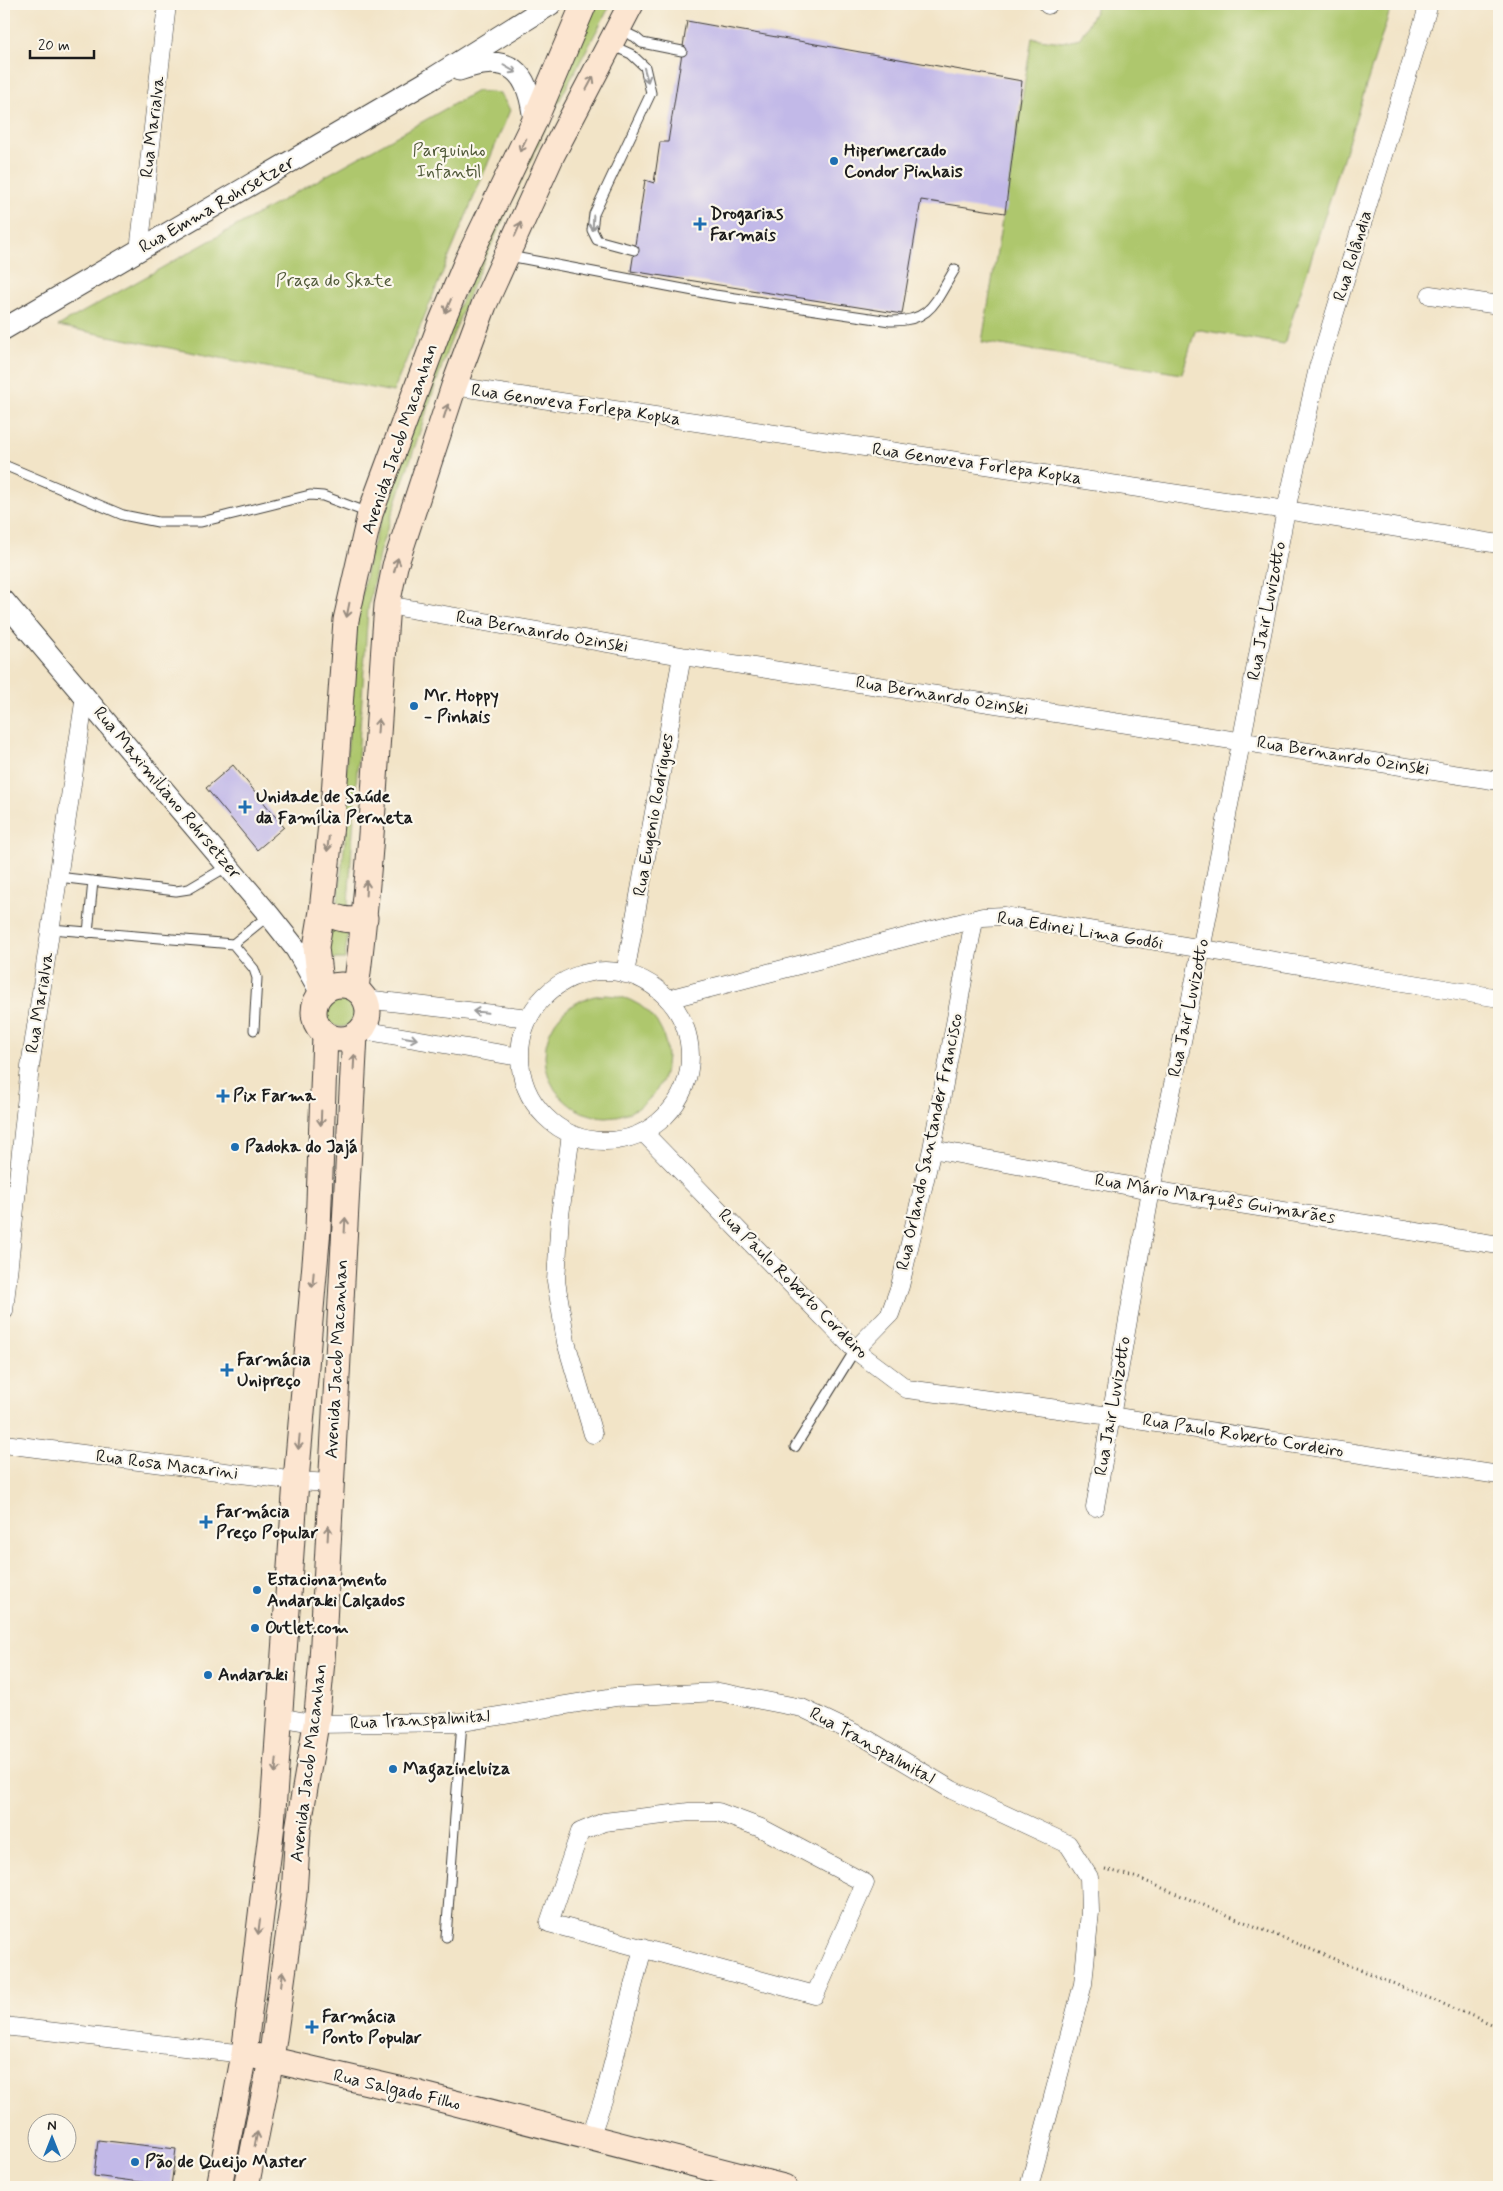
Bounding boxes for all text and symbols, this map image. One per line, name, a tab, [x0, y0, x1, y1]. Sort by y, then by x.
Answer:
scale bar	[30, 28, 94, 60]
text: 20 m	[38, 36, 70, 56]
one-way arrow	[502, 64, 516, 74]
one-way arrow	[642, 66, 651, 82]
street label: Rua Marialva	[135, 75, 171, 179]
one-way arrow	[586, 76, 595, 91]
one-way arrow	[518, 137, 527, 152]
park label: Parquinho Infantil	[413, 139, 486, 184]
place label: Hipermercado Condor Pinhais	[844, 139, 963, 184]
street label: Rua Emma Rohrsetzer	[135, 150, 300, 259]
marker: Hipermercado Condor Pinhais	[828, 155, 840, 167]
place label: Drogarias Farmais	[710, 202, 783, 247]
street label: Rua Rolândia	[1328, 208, 1378, 304]
one-way arrow	[589, 215, 598, 231]
marker: Drogarias Farmais	[694, 218, 706, 230]
one-way arrow	[514, 222, 524, 237]
park label: Praça do Skate	[276, 269, 392, 293]
one-way arrow	[443, 298, 453, 313]
street label: Avenida Jacob Macanhan	[356, 341, 444, 537]
street label: Rua Genoveva Forlepa Kopka	[470, 378, 682, 432]
one-way arrow	[442, 403, 451, 419]
street label: Rua Genoveva Forlepa Kopka	[871, 437, 1083, 491]
street label: Rua Jair Luvizotto	[1242, 539, 1292, 683]
one-way arrow	[392, 558, 401, 574]
one-way arrow	[343, 601, 353, 617]
street label: Rua Bernanrdo Ozinski	[454, 605, 630, 659]
street label: Rua Bernanrdo Ozinski	[854, 670, 1030, 722]
place label: Mr. Hoppy - Pinhais	[424, 684, 499, 729]
marker: Mr. Hoppy - Pinhais	[408, 700, 420, 712]
street label: Rua Maximiliano Rohrsetzer	[88, 702, 247, 885]
one-way arrow	[373, 719, 382, 735]
street label: Rua Bernanrdo Ozinski	[1255, 730, 1431, 782]
street label: Rua Eugenio Rodrigues	[628, 732, 680, 898]
place label: Unidade de Saúde da Família Perneta	[256, 785, 413, 830]
marker: Unidade de Saúde da Família Perneta	[238, 800, 252, 814]
one-way arrow	[323, 835, 333, 851]
one-way arrow	[361, 881, 370, 897]
street label: Rua Edinei Lima Godói	[995, 906, 1165, 956]
street label: Rua Jair Luvizotto	[1163, 936, 1215, 1080]
street label: Rua Marialva	[20, 951, 60, 1055]
one-way arrow	[473, 1007, 489, 1017]
street label: Rua Orlando Santander Francisco	[891, 1011, 969, 1273]
one-way arrow	[401, 1033, 417, 1043]
one-way arrow	[349, 1055, 358, 1071]
place label: Pix Farma	[233, 1084, 317, 1108]
marker: Pix Farma	[217, 1090, 229, 1102]
one-way arrow	[317, 1110, 326, 1126]
place label: Padoka do Jajá	[245, 1135, 358, 1159]
marker: Padoka do Jajá	[229, 1141, 241, 1153]
street label: Rua Mário Marquês Guimarães	[1093, 1168, 1337, 1230]
street label: Rua Paulo Roberto Cordeiro	[713, 1204, 873, 1364]
one-way arrow	[340, 1217, 349, 1233]
street label: Avenida Jacob Macanhan	[320, 1259, 354, 1459]
one-way arrow	[308, 1272, 318, 1288]
street label: Rua Jair Luvizotto	[1089, 1334, 1137, 1478]
place label: Farmácia Unipreço	[237, 1348, 311, 1393]
marker: Farmácia Unipreço	[221, 1364, 233, 1376]
street label: Rua Paulo Roberto Cordeiro	[1141, 1408, 1345, 1464]
one-way arrow	[295, 1434, 304, 1450]
street label: Rua Rosa Macarini	[95, 1444, 239, 1486]
place label: Farmácia Preço Popular	[216, 1500, 319, 1545]
marker: Farmácia Preço Popular	[200, 1516, 212, 1528]
one-way arrow	[323, 1525, 333, 1542]
place label: Estacionamento Andaraki Calçados	[267, 1568, 405, 1613]
marker: Estacionamento Andaraki Calçados	[251, 1584, 263, 1596]
place label: Outlet.com	[265, 1616, 349, 1640]
marker: Outlet.com	[249, 1622, 261, 1634]
street label: Avenida Jacob Macanhan	[285, 1662, 333, 1864]
place label: Andaraki	[218, 1663, 288, 1687]
marker: Andaraki	[202, 1669, 214, 1681]
street label: Rua Transpalmital	[805, 1702, 939, 1790]
street label: Rua Transpalmital	[349, 1704, 491, 1736]
one-way arrow	[272, 1757, 281, 1773]
place label: Magazineluiza	[403, 1757, 510, 1783]
marker: Magazineluiza	[387, 1763, 399, 1775]
one-way arrow	[254, 1919, 264, 1935]
one-way arrow	[278, 1972, 288, 1988]
place label: Farmácia Ponto Popular	[322, 2005, 422, 2050]
marker: Farmácia Ponto Popular	[306, 2021, 318, 2033]
street label: Rua Salgado Filho	[331, 2064, 463, 2117]
north arrow	[28, 2114, 78, 2164]
text: N	[47, 2117, 57, 2135]
one-way arrow	[251, 2132, 261, 2148]
place label: Pão de Queijo Master	[145, 2150, 307, 2174]
marker: Pão de Queijo Master	[129, 2156, 141, 2168]

